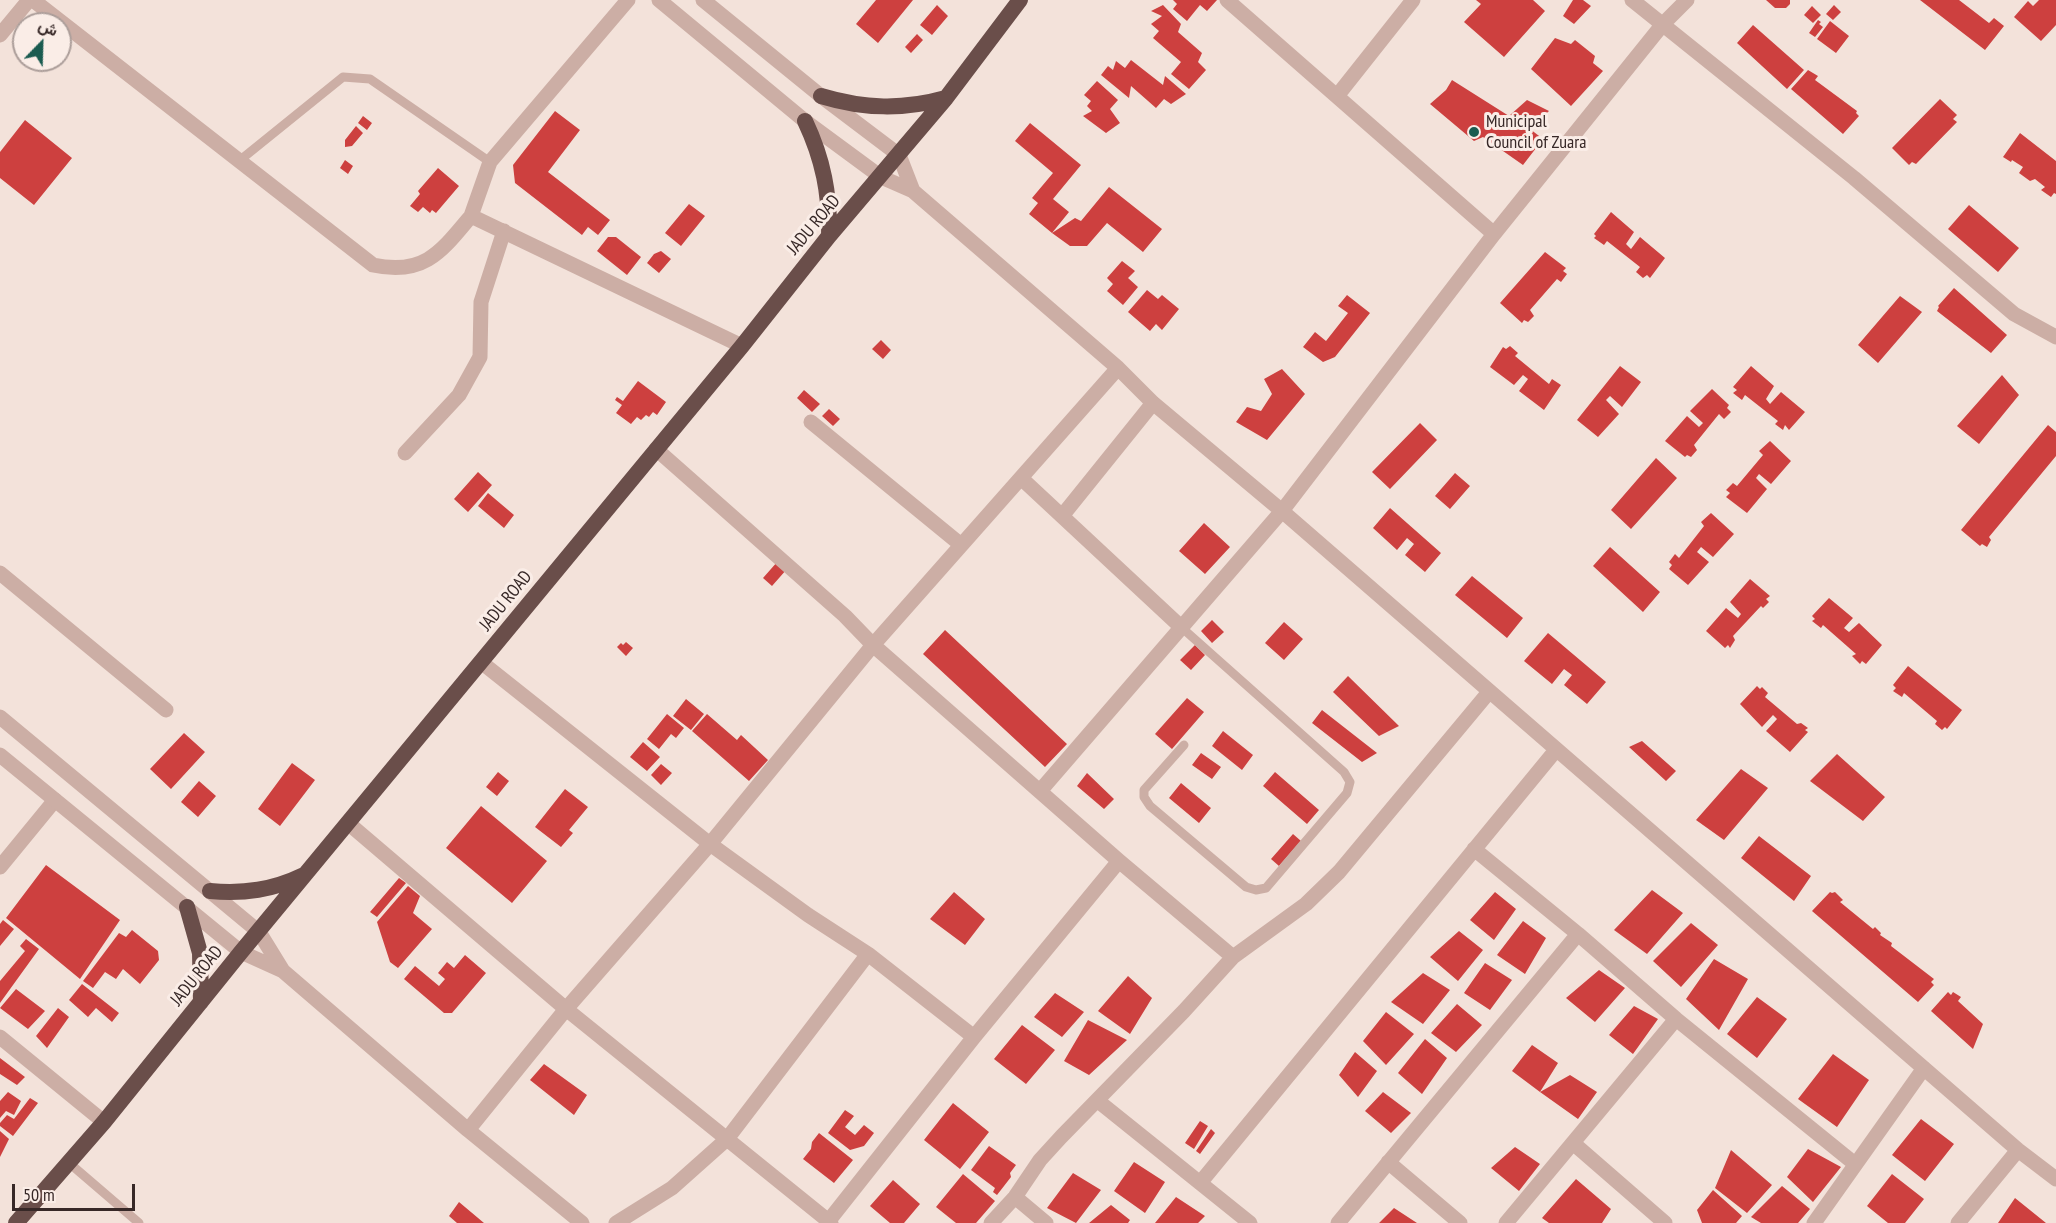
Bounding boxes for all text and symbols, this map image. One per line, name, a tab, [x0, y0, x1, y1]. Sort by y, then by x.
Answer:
north arrow	[12, 12, 72, 72]
text: ش	[35, 14, 61, 40]
place label: Municipal Council of Zuara	[1486, 111, 1586, 154]
marker: Municipal Council of Zuara	[1467, 125, 1481, 139]
street label: JADU ROAD	[783, 191, 845, 259]
street label: JADU ROAD	[475, 567, 537, 635]
street label: JADU ROAD	[166, 942, 228, 1010]
scale bar	[15, 1172, 138, 1210]
text: 50 m	[23, 1183, 55, 1206]

